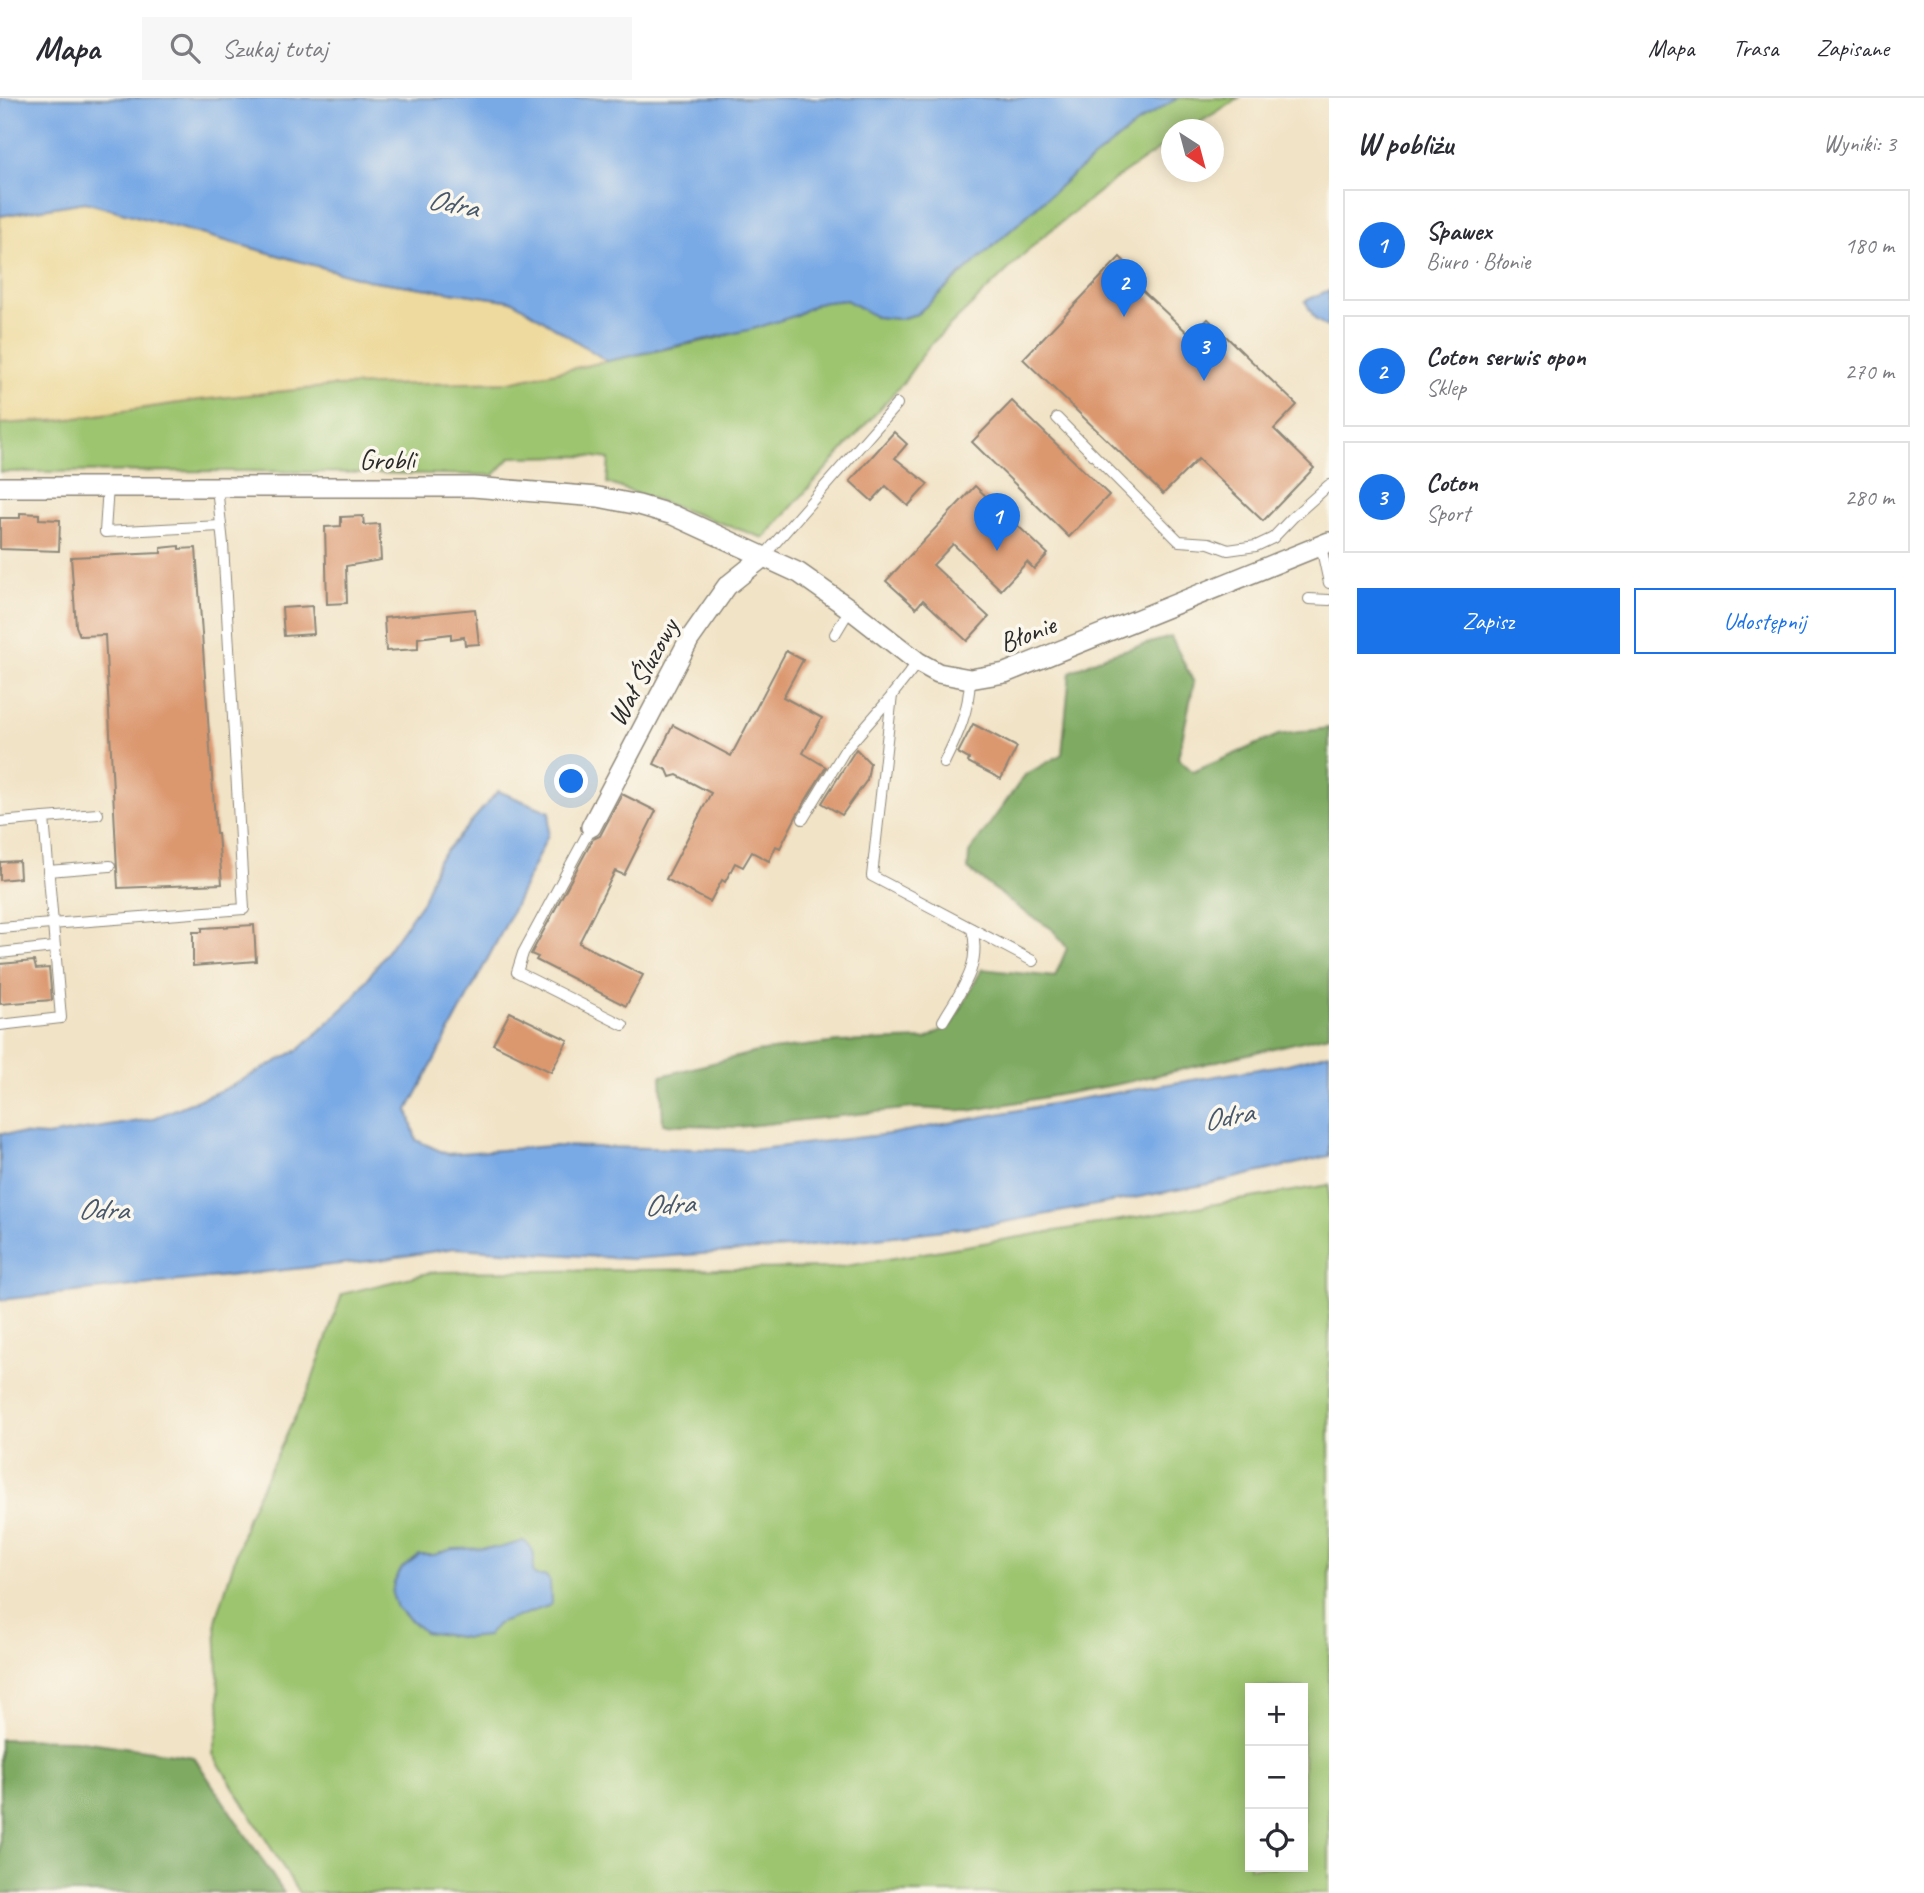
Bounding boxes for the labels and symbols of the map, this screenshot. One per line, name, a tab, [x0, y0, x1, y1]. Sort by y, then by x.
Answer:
north arrow	[1161, 119, 1224, 182]
water label: Odra	[425, 180, 484, 227]
pin: 2	[1101, 259, 1147, 317]
pin: 3	[1181, 323, 1227, 381]
street label: Grobli	[359, 442, 419, 477]
pin: 1	[974, 493, 1020, 551]
street label: Błonie	[994, 606, 1062, 660]
street label: Wał Śluzowy	[599, 610, 687, 732]
your location	[554, 764, 588, 798]
water label: Odra	[1200, 1092, 1259, 1139]
water label: Odra	[642, 1183, 698, 1225]
water label: Odra	[77, 1190, 132, 1228]

